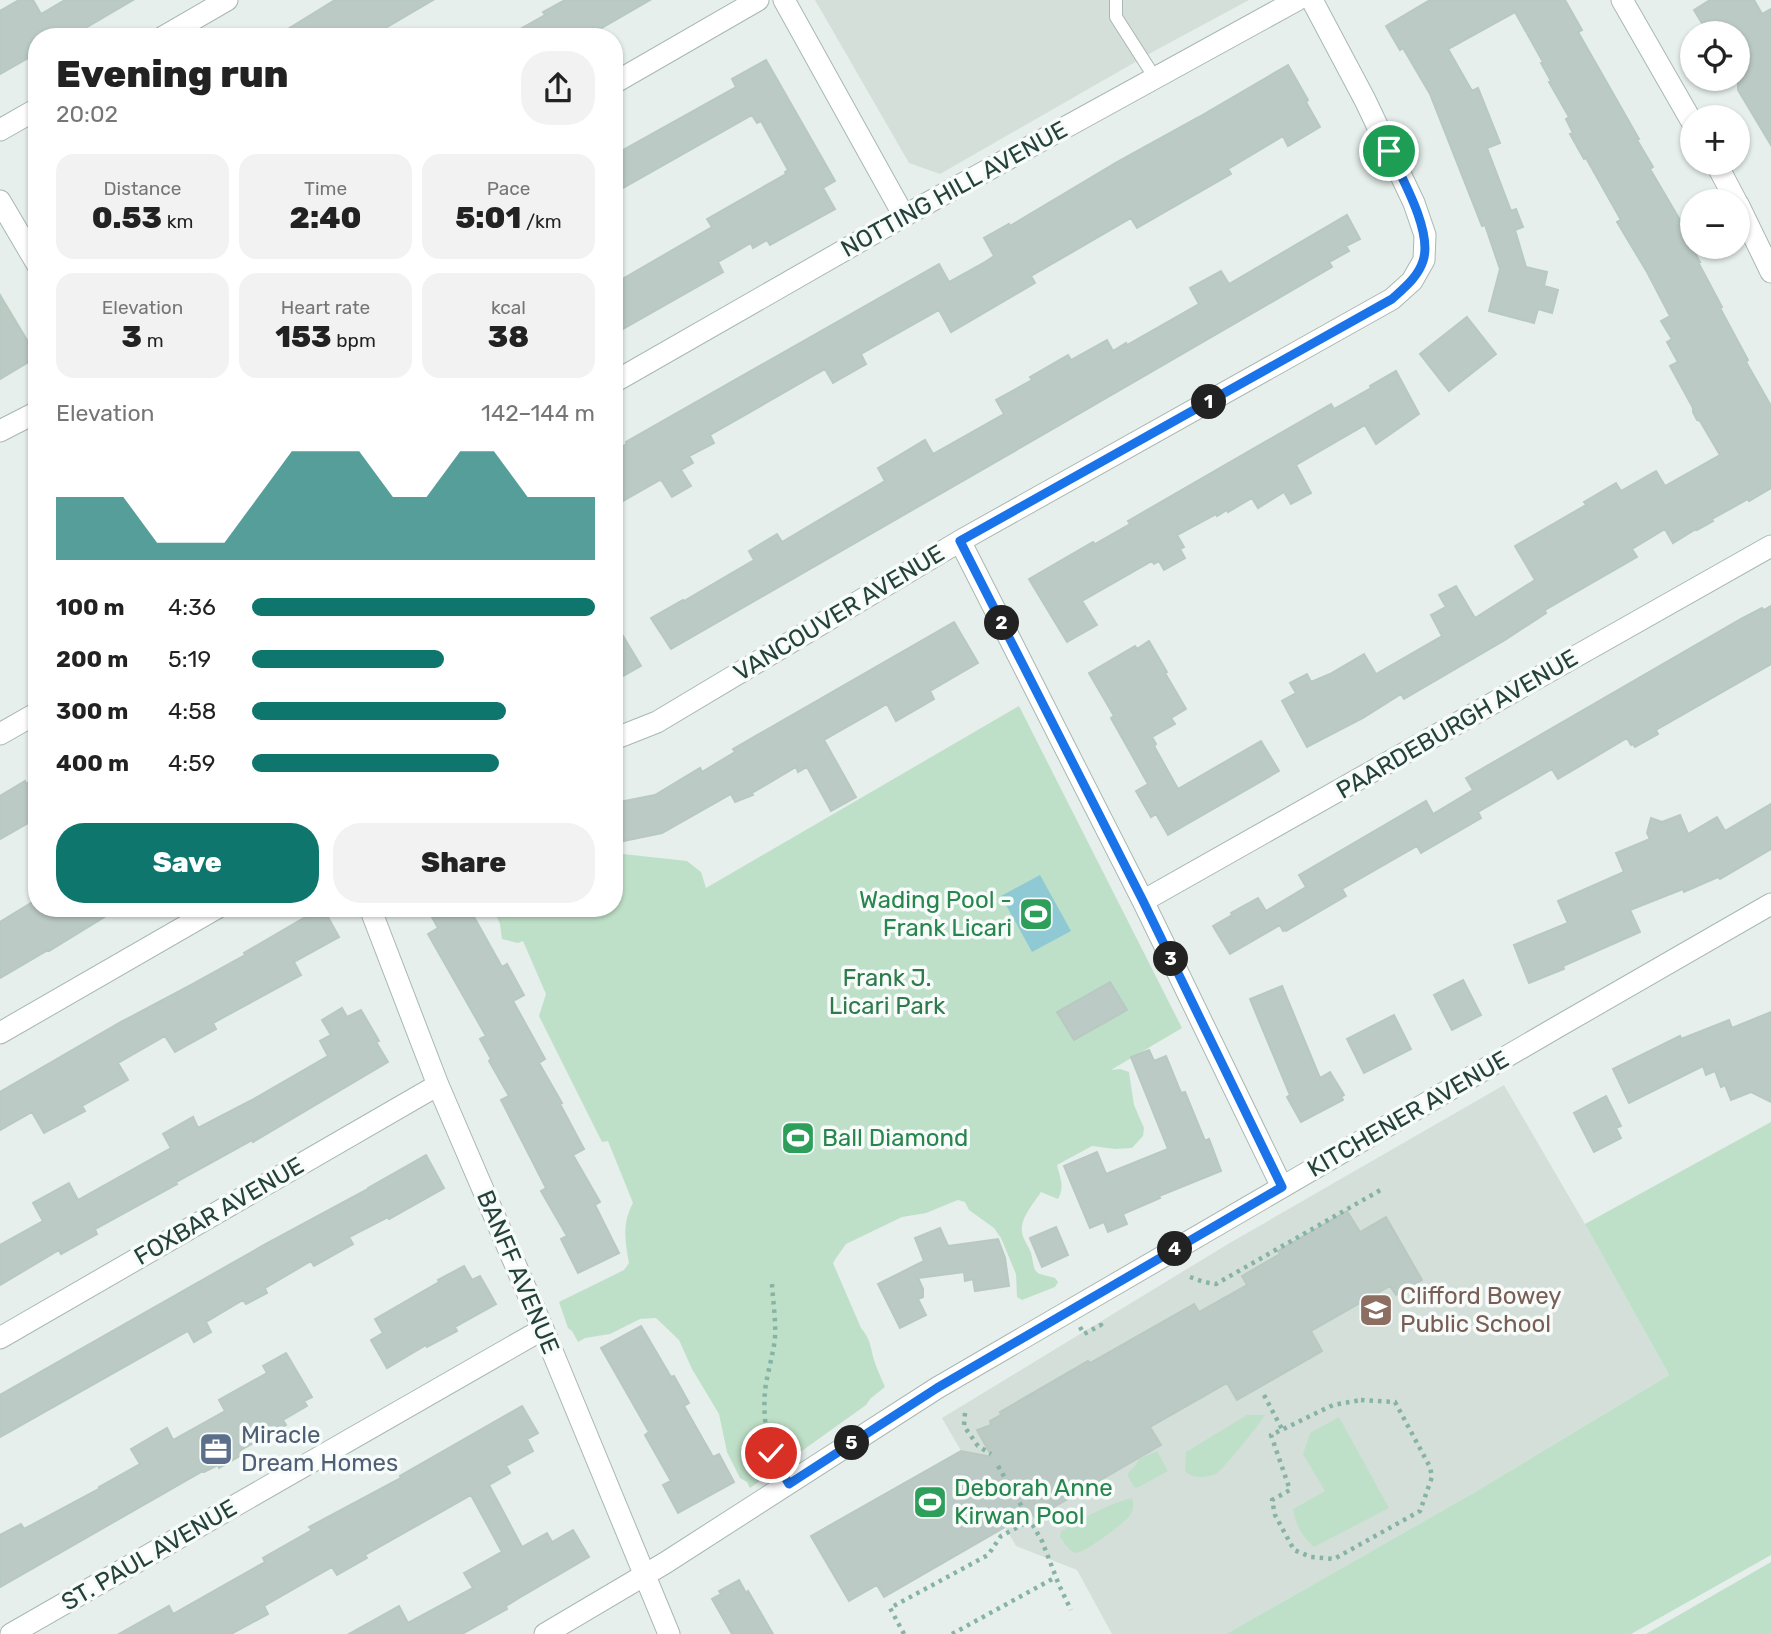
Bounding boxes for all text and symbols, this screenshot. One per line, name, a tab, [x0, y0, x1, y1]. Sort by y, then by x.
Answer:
map controls	[1680, 21, 1750, 259]
button: locate	[1680, 21, 1750, 91]
text: Evening run	[56, 51, 289, 97]
button: share	[521, 51, 595, 125]
text: 20:02	[56, 100, 118, 128]
button: +	[1680, 105, 1750, 175]
street label: NOTTING HILL AVENUE	[836, 115, 1072, 263]
pin	[1359, 121, 1419, 181]
icon: arrive	[1370, 132, 1408, 170]
text: Distance	[104, 177, 181, 200]
text: Time	[304, 177, 347, 200]
text: Pace	[487, 177, 530, 200]
button: −	[1680, 189, 1750, 259]
text: 0.53	[92, 200, 162, 236]
text: 2:40	[290, 200, 361, 236]
text: 5:01	[455, 200, 521, 236]
text: km	[162, 210, 193, 233]
text: /km	[521, 210, 562, 233]
text: Elevation	[102, 296, 183, 319]
text: Heart rate	[281, 296, 370, 319]
text: kcal	[491, 296, 526, 319]
text: 3	[121, 319, 142, 355]
text: 153	[275, 319, 332, 355]
text: 38	[488, 319, 529, 355]
text: m	[142, 329, 164, 352]
text: bpm	[332, 329, 376, 352]
pin: 1	[1192, 384, 1226, 420]
text: 1	[1204, 390, 1213, 413]
text: Elevation	[56, 399, 155, 427]
text: 142–144 m	[481, 399, 595, 427]
street label: VANCOUVER AVENUE	[729, 539, 949, 687]
text: 100 m	[56, 593, 125, 621]
text: 4:36	[168, 593, 216, 621]
pin: 2	[984, 606, 1020, 640]
text: 2	[995, 611, 1008, 634]
street label: PAARDEBURGH AVENUE	[1331, 643, 1583, 805]
text: 200 m	[56, 645, 128, 673]
text: 5:19	[168, 645, 211, 673]
text: 300 m	[56, 697, 128, 725]
text: 4:58	[168, 697, 216, 725]
text: 400 m	[56, 749, 129, 777]
text: 4:59	[168, 749, 215, 777]
button: Save	[56, 823, 319, 903]
button: Share	[333, 823, 595, 903]
place label: Wading Pool - Frank Licari	[859, 886, 1012, 942]
sports icon: Wading Pool - Frank Licari	[1017, 895, 1055, 933]
pin: 3	[1154, 942, 1188, 976]
text: 3	[1164, 947, 1177, 970]
park label: Frank J. Licari Park	[829, 964, 946, 1020]
street label: KITCHENER AVENUE	[1302, 1045, 1514, 1183]
sports icon: Ball Diamond	[779, 1119, 817, 1157]
place label: Ball Diamond	[822, 1124, 968, 1152]
street label: FOXBAR AVENUE	[129, 1151, 309, 1271]
street label: BANFF AVENUE	[471, 1186, 565, 1358]
pin: 4	[1158, 1232, 1192, 1266]
text: 4	[1168, 1237, 1181, 1260]
place label: Clifford Bowey Public School	[1400, 1282, 1561, 1338]
school or university icon: Clifford Bowey Public School	[1357, 1291, 1395, 1329]
place label: Miracle Dream Homes	[241, 1421, 398, 1477]
pin	[741, 1423, 801, 1483]
pin: 5	[834, 1426, 870, 1460]
office icon: Miracle Dream Homes	[197, 1430, 235, 1468]
text: 5	[845, 1431, 858, 1454]
icon: check	[752, 1434, 790, 1472]
place label: Deborah Anne Kirwan Pool	[954, 1474, 1113, 1530]
sports icon: Deborah Anne Kirwan Pool	[911, 1483, 949, 1521]
street label: ST. PAUL AVENUE	[57, 1494, 241, 1616]

